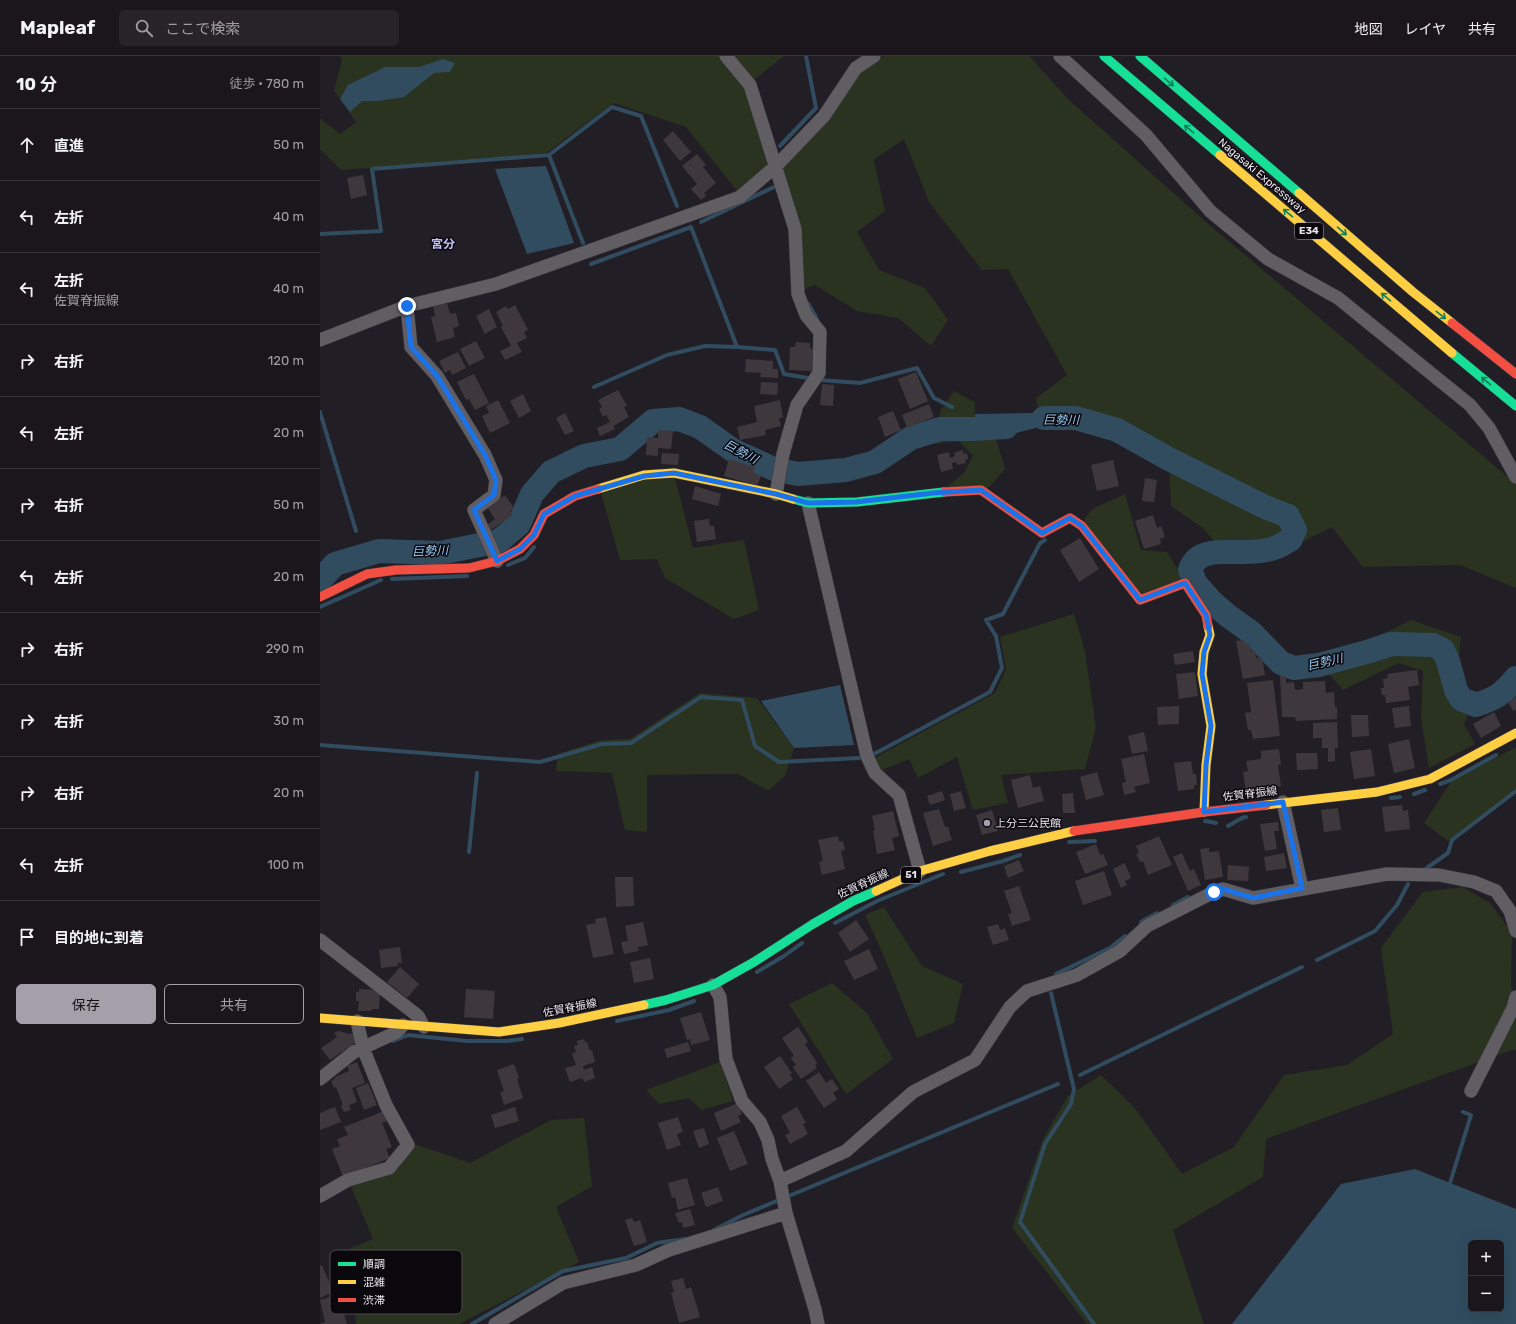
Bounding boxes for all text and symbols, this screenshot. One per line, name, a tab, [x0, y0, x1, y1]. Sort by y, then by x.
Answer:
search box	[119, 10, 399, 46]
text: Mapleaf	[20, 16, 95, 39]
icon: search	[133, 17, 155, 39]
text: ここで検索	[165, 20, 240, 38]
text: 地図	[1354, 21, 1382, 38]
text: レイヤ	[1404, 21, 1446, 38]
text: 共有	[1468, 21, 1496, 38]
text: 10 分	[16, 74, 57, 94]
text: 徒歩 · 780 m	[229, 76, 304, 91]
one-way arrow	[1164, 77, 1175, 86]
one-way arrow	[1183, 124, 1194, 133]
icon: ahead	[16, 134, 38, 156]
street label: Nagasaki Expressway	[1216, 136, 1308, 216]
text: 直進	[54, 137, 84, 155]
text: 50 m	[273, 137, 304, 152]
icon: left	[16, 206, 38, 228]
one-way arrow	[1282, 208, 1293, 217]
text: 左折	[54, 209, 84, 227]
text: 40 m	[273, 209, 304, 224]
road number: E34	[1295, 223, 1323, 239]
one-way arrow	[1336, 226, 1347, 235]
district label: 宮分	[431, 237, 455, 251]
text: 左折	[54, 272, 84, 290]
icon: left	[16, 278, 38, 300]
text: 40 m	[273, 281, 304, 296]
text: 佐賀脊振線	[54, 293, 119, 308]
one-way arrow	[1381, 293, 1392, 302]
route end	[398, 297, 416, 315]
one-way arrow	[1436, 310, 1446, 319]
icon: right	[16, 350, 38, 372]
text: 右折	[54, 353, 84, 371]
text: 120 m	[268, 353, 304, 368]
one-way arrow	[1481, 376, 1491, 385]
water label: 巨勢川	[1043, 413, 1081, 427]
icon: left	[16, 422, 38, 444]
text: 左折	[54, 425, 84, 443]
text: 20 m	[273, 425, 304, 440]
water label: 巨勢川	[722, 437, 762, 468]
icon: right	[16, 494, 38, 516]
text: 右折	[54, 497, 84, 515]
text: 50 m	[273, 497, 304, 512]
water label: 巨勢川	[412, 543, 450, 559]
icon: left	[16, 566, 38, 588]
text: 左折	[54, 569, 84, 587]
text: 20 m	[273, 569, 304, 584]
icon: right	[16, 638, 38, 660]
text: 右折	[54, 641, 84, 659]
text: 290 m	[266, 641, 304, 656]
water label: 巨勢川	[1306, 651, 1346, 673]
icon: right	[16, 710, 38, 732]
text: 右折	[54, 713, 84, 731]
text: 30 m	[273, 713, 304, 728]
icon: right	[16, 782, 38, 804]
street label: 佐賀脊振線	[1222, 784, 1278, 804]
text: 右折	[54, 785, 84, 803]
text: 20 m	[273, 785, 304, 800]
place label: 上分三公民館	[995, 817, 1061, 830]
marker: 上分三公民館	[982, 818, 992, 828]
icon: left	[16, 854, 38, 876]
text: 左折	[54, 857, 84, 875]
text: 100 m	[267, 857, 304, 872]
street label: 佐賀脊振線	[835, 866, 891, 902]
road number: 51	[901, 867, 921, 883]
route start	[1205, 883, 1223, 901]
icon: arrive	[16, 926, 38, 948]
text: 目的地に到着	[54, 929, 144, 947]
button: 保存	[16, 984, 156, 1024]
button: 共有	[164, 984, 304, 1024]
street label: 佐賀脊振線	[542, 996, 598, 1020]
map controls	[1468, 1240, 1504, 1312]
button: +	[1468, 1240, 1504, 1276]
legend	[330, 1250, 462, 1314]
text: 順調	[363, 1258, 385, 1271]
text: 混雑	[363, 1276, 385, 1289]
button: −	[1468, 1276, 1504, 1312]
text: 渋滞	[363, 1294, 385, 1307]

